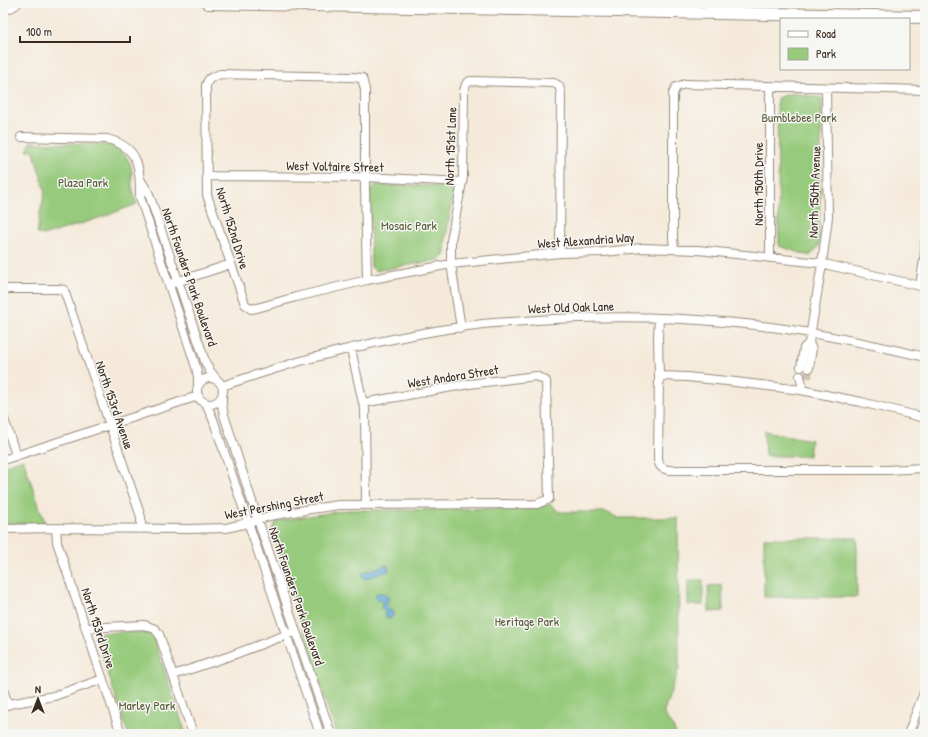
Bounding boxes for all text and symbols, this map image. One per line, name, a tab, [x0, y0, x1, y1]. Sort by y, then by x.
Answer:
scale bar	[20, 18, 130, 44]
legend	[780, 18, 910, 70]
text: 100 m	[26, 23, 52, 40]
text: Road	[816, 25, 836, 42]
text: Park	[816, 45, 836, 62]
street label: North 151st Lane	[440, 106, 460, 186]
park label: Bumblebee Park	[761, 108, 837, 126]
street label: North 150th Drive	[749, 142, 767, 226]
street label: North 150th Avenue	[803, 146, 825, 238]
street label: West Voltaire Street	[286, 156, 384, 176]
park label: Plaza Park	[58, 173, 109, 191]
street label: North 152nd Drive	[212, 185, 254, 271]
street label: North Founders Park Boulevard	[158, 205, 222, 349]
park label: Mosaic Park	[381, 216, 437, 234]
street label: West Alexandria Way	[537, 228, 636, 252]
street label: West Old Oak Lane	[528, 297, 614, 317]
street label: North 153rd Avenue	[91, 358, 139, 452]
street label: West Andora Street	[406, 360, 500, 392]
street label: West Pershing Street	[223, 486, 325, 523]
street label: North Founders Park Boulevard	[265, 524, 329, 668]
street label: North 153rd Drive	[78, 585, 120, 671]
park label: Heritage Park	[495, 612, 560, 630]
north arrow	[18, 679, 58, 719]
text: N	[35, 682, 41, 696]
park label: Marley Park	[119, 696, 176, 714]

